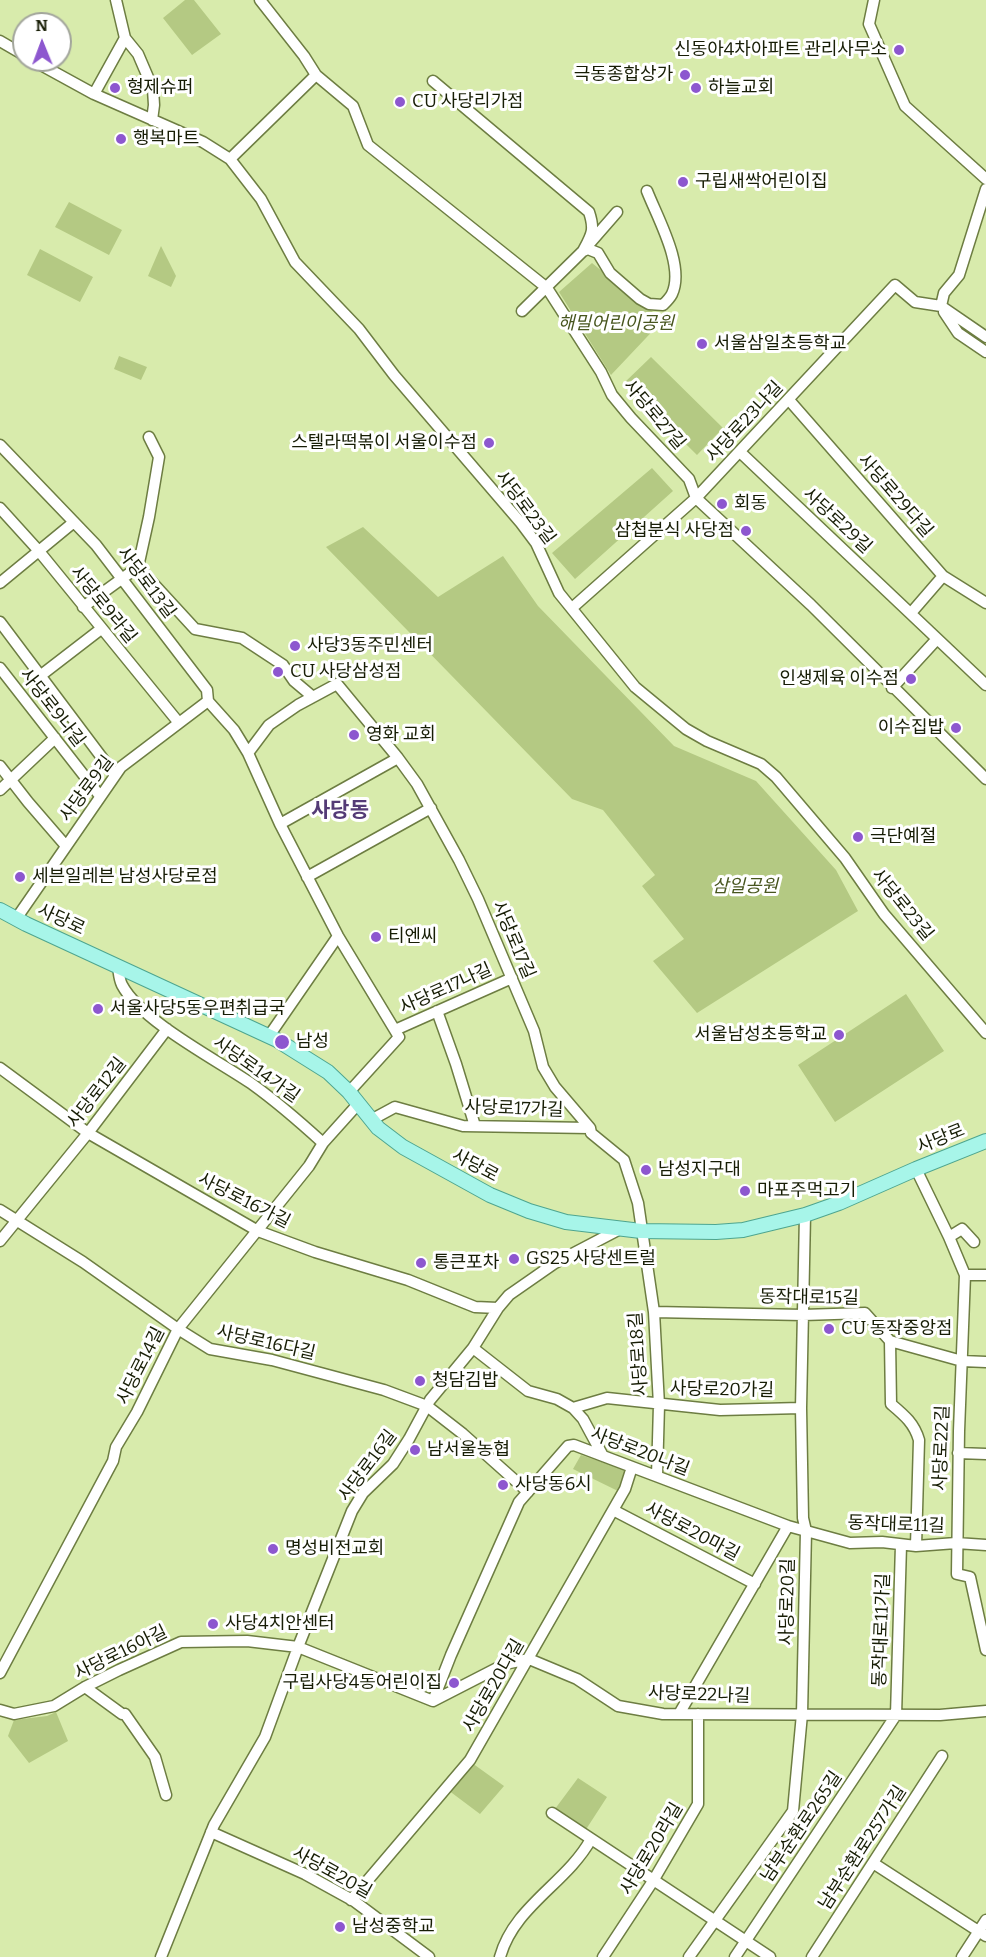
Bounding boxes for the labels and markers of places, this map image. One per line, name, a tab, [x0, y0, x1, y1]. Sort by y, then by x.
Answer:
place label: 신동아4차아파트 관리사무소	[674, 39, 887, 61]
marker: 신동아4차아파트 관리사무소	[892, 43, 906, 57]
place label: 극동종합상가	[574, 64, 673, 86]
marker: 극동종합상가	[678, 68, 692, 82]
place label: 형제슈퍼	[127, 77, 193, 99]
place label: 하늘교회	[708, 77, 774, 99]
marker: 형제슈퍼	[108, 81, 122, 95]
marker: 하늘교회	[689, 81, 703, 95]
place label: CU 사당리가점	[412, 91, 524, 113]
marker: CU 사당리가점	[393, 95, 407, 109]
place label: 행복마트	[133, 128, 199, 150]
marker: 행복마트	[114, 132, 128, 146]
place label: 구립새싹어린이집	[695, 171, 827, 193]
marker: 구립새싹어린이집	[676, 175, 690, 189]
place label: 서울삼일초등학교	[714, 333, 846, 355]
marker: 서울삼일초등학교	[695, 337, 709, 351]
place label: 스텔라떡볶이 서울이수점	[291, 432, 477, 454]
marker: 스텔라떡볶이 서울이수점	[482, 436, 496, 450]
place label: 회동	[734, 493, 767, 515]
marker: 회동	[715, 497, 729, 511]
place label: 삼첩분식 사당점	[614, 520, 734, 542]
marker: 삼첩분식 사당점	[739, 524, 753, 538]
place label: 사당3동주민센터	[307, 635, 433, 657]
marker: 사당3동주민센터	[288, 639, 302, 653]
place label: CU 사당삼성점	[290, 661, 402, 683]
marker: CU 사당삼성점	[271, 665, 285, 679]
place label: 인생제육 이수점	[779, 668, 899, 690]
marker: 인생제육 이수점	[904, 672, 918, 686]
place label: 이수집밥	[878, 717, 944, 739]
marker: 이수집밥	[949, 721, 963, 735]
place label: 영화 교회	[366, 724, 436, 746]
marker: 영화 교회	[347, 728, 361, 742]
place label: 극단예절	[870, 826, 936, 848]
marker: 극단예절	[851, 830, 865, 844]
place label: 세븐일레븐 남성사당로점	[32, 866, 218, 888]
marker: 세븐일레븐 남성사당로점	[13, 870, 27, 884]
place label: 티엔씨	[388, 926, 438, 948]
marker: 티엔씨	[369, 930, 383, 944]
place label: 서울사당5동우편취급국	[110, 998, 285, 1020]
marker: 서울사당5동우편취급국	[91, 1002, 105, 1016]
place label: 서울남성초등학교	[695, 1024, 827, 1046]
marker: 서울남성초등학교	[832, 1028, 846, 1042]
place label: 남성	[296, 1031, 329, 1053]
marker: 남성	[273, 1033, 291, 1051]
place label: 남성지구대	[658, 1159, 741, 1181]
marker: 남성지구대	[639, 1163, 653, 1177]
place label: 마포주먹고기	[757, 1180, 856, 1202]
marker: 마포주먹고기	[738, 1184, 752, 1198]
place label: GS25 사당센트럴	[526, 1248, 656, 1270]
place label: 통큰포차	[433, 1252, 499, 1274]
marker: GS25 사당센트럴	[507, 1252, 521, 1266]
marker: 통큰포차	[414, 1256, 428, 1270]
place label: CU 동작중앙점	[841, 1318, 953, 1340]
marker: CU 동작중앙점	[822, 1322, 836, 1336]
place label: 청담김밥	[432, 1370, 498, 1392]
marker: 청담김밥	[413, 1374, 427, 1388]
place label: 남서울농협	[427, 1439, 510, 1461]
marker: 남서울농협	[408, 1443, 422, 1457]
place label: 사당동6시	[515, 1474, 592, 1496]
marker: 사당동6시	[496, 1478, 510, 1492]
place label: 명성비전교회	[285, 1538, 384, 1560]
marker: 명성비전교회	[266, 1542, 280, 1556]
place label: 사당4치안센터	[225, 1613, 335, 1635]
marker: 사당4치안센터	[206, 1617, 220, 1631]
place label: 구립사당4동어린이집	[282, 1672, 442, 1694]
marker: 구립사당4동어린이집	[447, 1676, 461, 1690]
place label: 남성중학교	[352, 1916, 435, 1938]
marker: 남성중학교	[333, 1920, 347, 1934]

